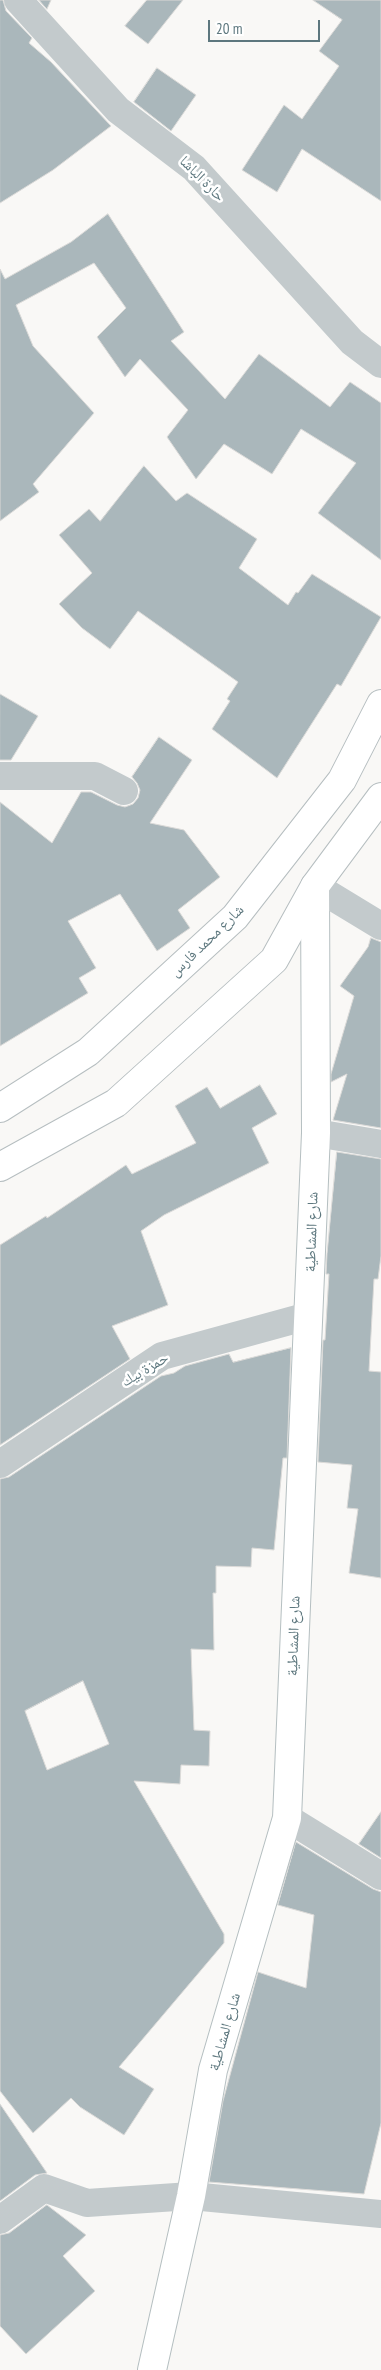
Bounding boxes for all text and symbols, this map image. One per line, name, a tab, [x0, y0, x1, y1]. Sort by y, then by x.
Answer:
scale bar	[211, 10, 324, 42]
text: 20 m	[216, 19, 242, 38]
street label: حارة الباشا	[175, 152, 229, 206]
street label: شارع محمد فارس	[166, 901, 248, 981]
street label: شارع المشاطية	[302, 1191, 322, 1273]
street label: حمزة بيك	[118, 1349, 172, 1391]
street label: شارع المشاطية	[284, 1595, 304, 1677]
street label: شارع المشاطية	[205, 1991, 245, 2073]

